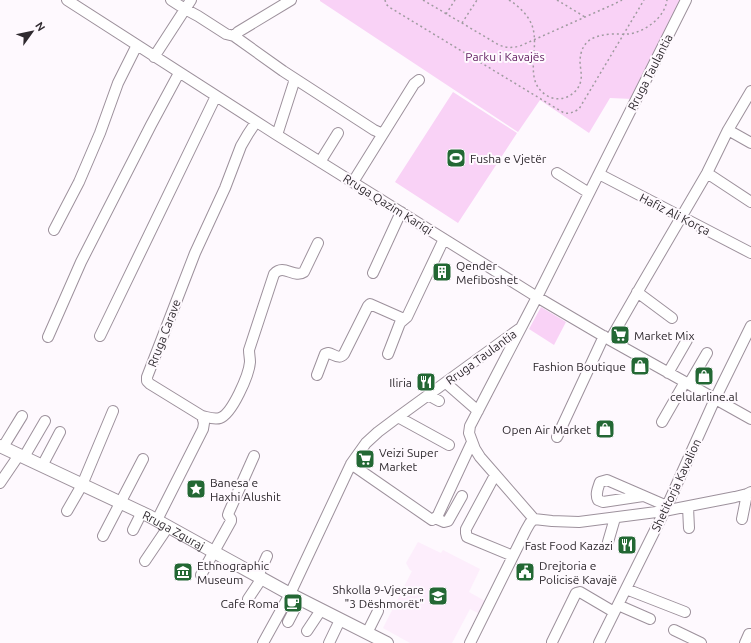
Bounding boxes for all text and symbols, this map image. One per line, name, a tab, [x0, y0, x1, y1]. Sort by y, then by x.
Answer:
north arrow	[12, 12, 52, 52]
text: N	[33, 20, 48, 33]
street label: Rruga Taulantia	[625, 32, 675, 112]
park label: Parku i Kavajës	[465, 50, 545, 63]
sports icon: Fusha e Vjetër	[445, 147, 467, 169]
place label: Fusha e Vjetër	[470, 152, 547, 165]
street label: Rruga Qazim Kariqi	[341, 171, 435, 237]
street label: Hafiz Ali Korça	[638, 191, 712, 237]
place label: Qender Mefiboshet	[456, 259, 518, 286]
building icon: Qender Mefiboshet	[431, 261, 453, 283]
street label: Rruga Carave	[145, 297, 183, 369]
supermarket icon: Market Mix	[609, 324, 631, 346]
street label: Rruga Taulantia	[443, 327, 519, 387]
place label: Market Mix	[634, 329, 695, 342]
shop icon: Fashion Boutique	[629, 355, 651, 377]
place label: Fashion Boutique	[533, 360, 626, 373]
shop icon: celularline.al	[693, 365, 715, 387]
restaurant icon: Iliria	[415, 371, 437, 393]
place label: Iliria	[389, 376, 412, 389]
place label: celularline.al	[670, 390, 738, 403]
shop icon: Open Air Market	[594, 418, 616, 440]
place label: Open Air Market	[502, 423, 591, 436]
street label: Shetitorja Kavalion	[649, 437, 703, 533]
place label: Veizi Super Market	[379, 446, 439, 473]
supermarket icon: Veizi Super Market	[354, 448, 376, 470]
place label: Banesa e Haxhi Alushit	[210, 476, 281, 503]
place icon: Banesa e Haxhi Alushit	[185, 478, 207, 500]
street label: Rruga Zguraj	[141, 508, 207, 552]
restaurant icon: Fast Food Kazazi	[616, 534, 638, 556]
place label: Fast Food Kazazi	[525, 539, 613, 552]
place label: Ethnographic Museum	[197, 559, 270, 586]
place label: Drejtoria e Policisë Kavajë	[539, 559, 617, 586]
museum icon: Ethnographic Museum	[172, 561, 194, 583]
public building icon: Drejtoria e Policisë Kavajë	[514, 561, 536, 583]
place label: Shkolla 9-Vjeçare "3 Dëshmorët"	[333, 583, 424, 610]
school or university icon: Shkolla 9-Vjeçare "3 Dëshmorët"	[427, 585, 449, 607]
cafe icon: Cafe Roma	[282, 592, 304, 614]
place label: Cafe Roma	[221, 597, 279, 610]

